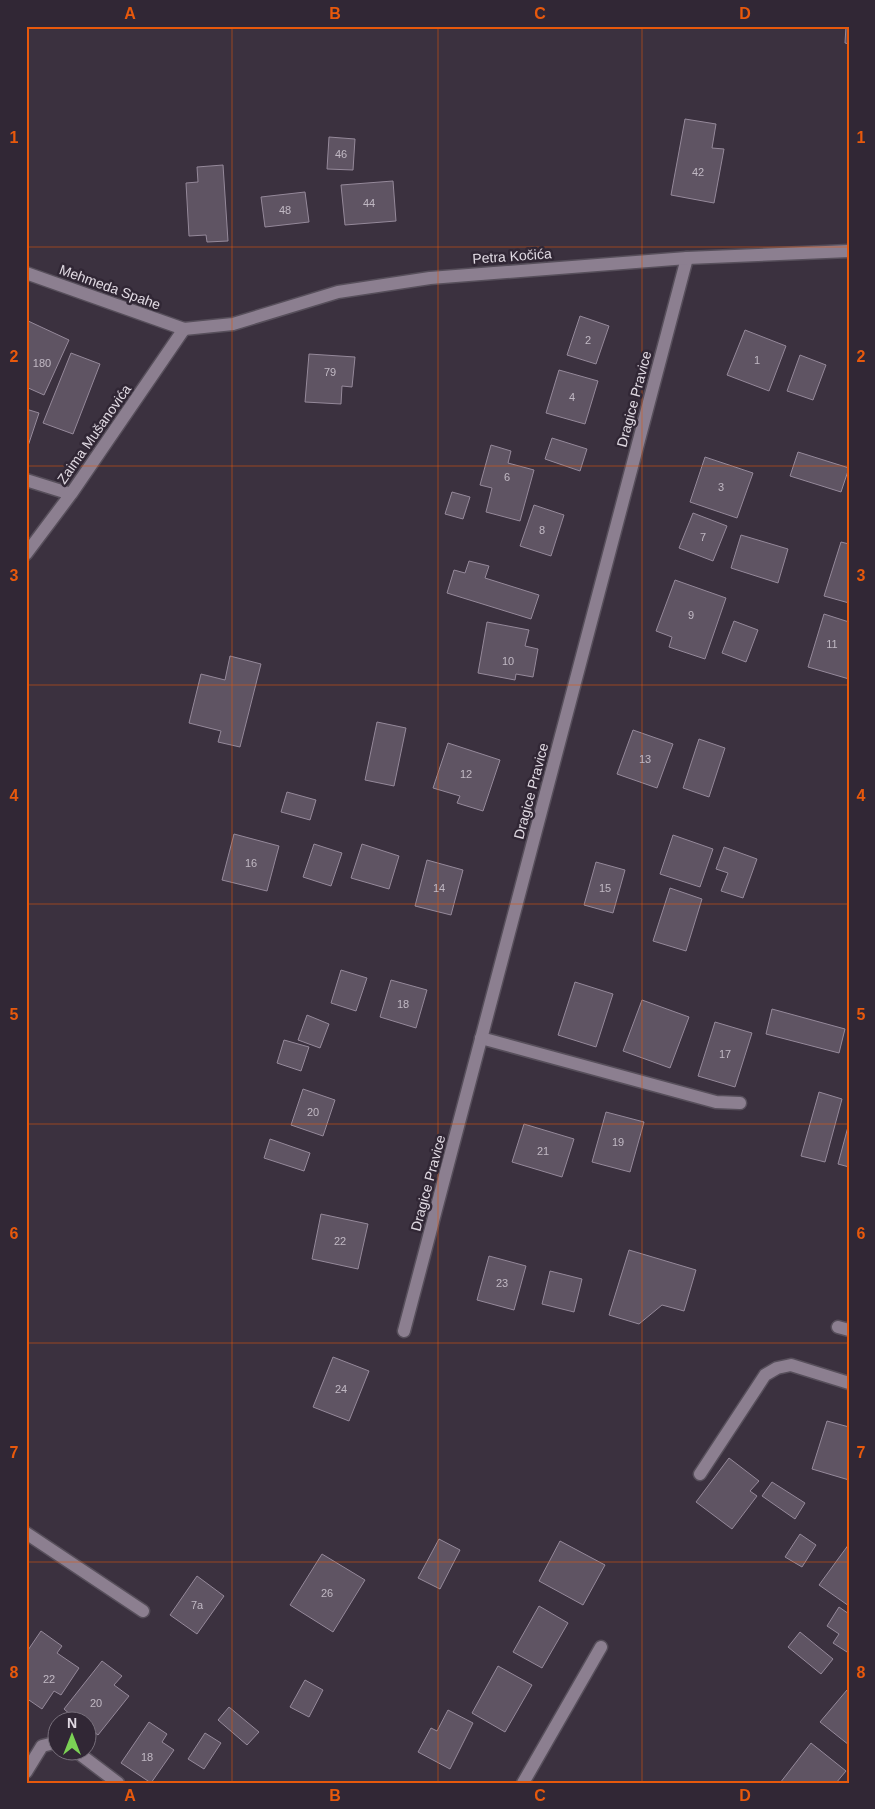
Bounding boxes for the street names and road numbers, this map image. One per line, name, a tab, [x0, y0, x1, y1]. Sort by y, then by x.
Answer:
street label: Petra Kočića	[472, 245, 552, 267]
street label: Mehmeda Spahe	[57, 261, 163, 313]
street label: Dragice Pravice	[613, 349, 655, 449]
street label: Zaima Mušanovića	[54, 381, 134, 487]
street label: Dragice Pravice	[510, 741, 552, 841]
street label: Dragice Pravice	[407, 1133, 449, 1233]

